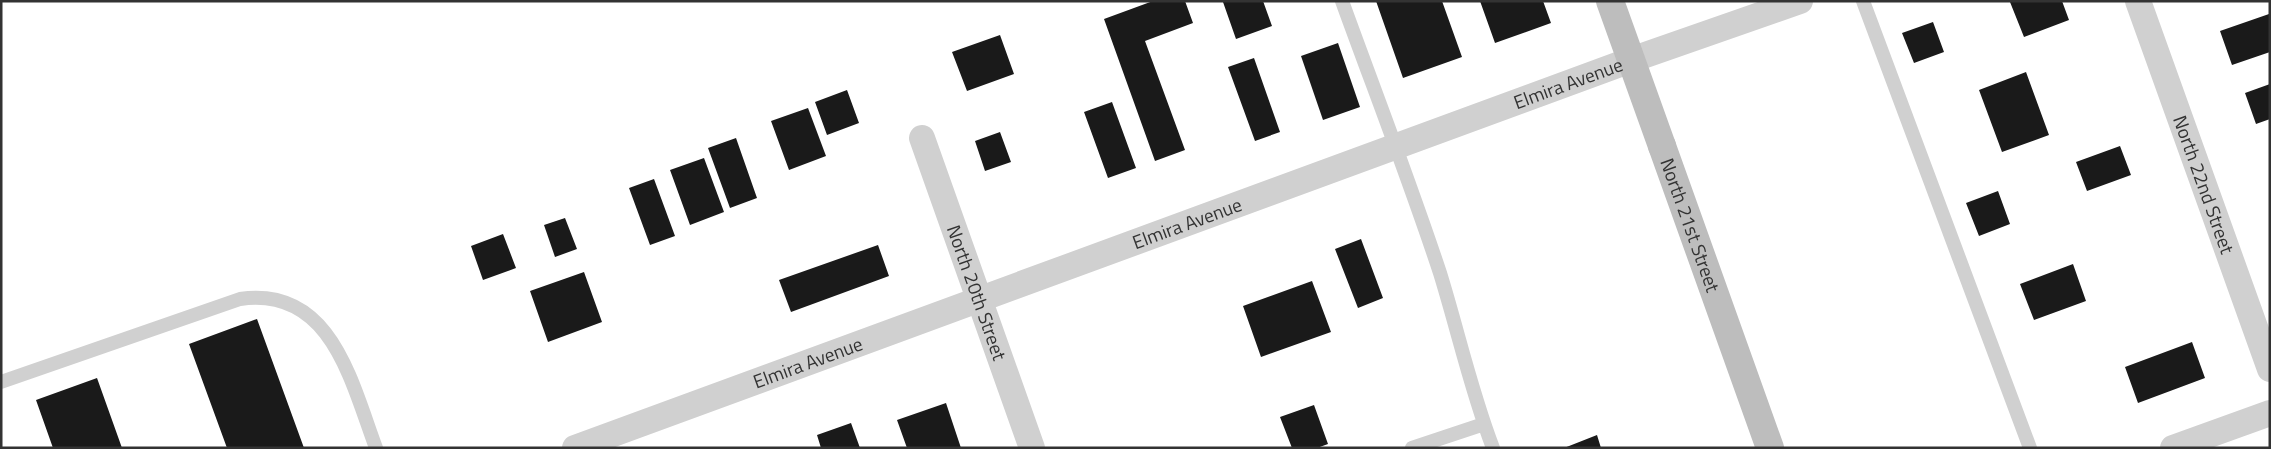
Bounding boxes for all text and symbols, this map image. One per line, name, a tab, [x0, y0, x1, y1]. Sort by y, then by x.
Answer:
street label: Elmira Avenue	[1509, 49, 1627, 116]
street label: North 22nd Street	[2166, 111, 2243, 258]
street label: North 21st Street	[1653, 154, 1728, 296]
street label: Elmira Avenue	[1128, 189, 1246, 256]
street label: North 20th Street	[940, 221, 1015, 364]
street label: Elmira Avenue	[749, 329, 866, 395]

